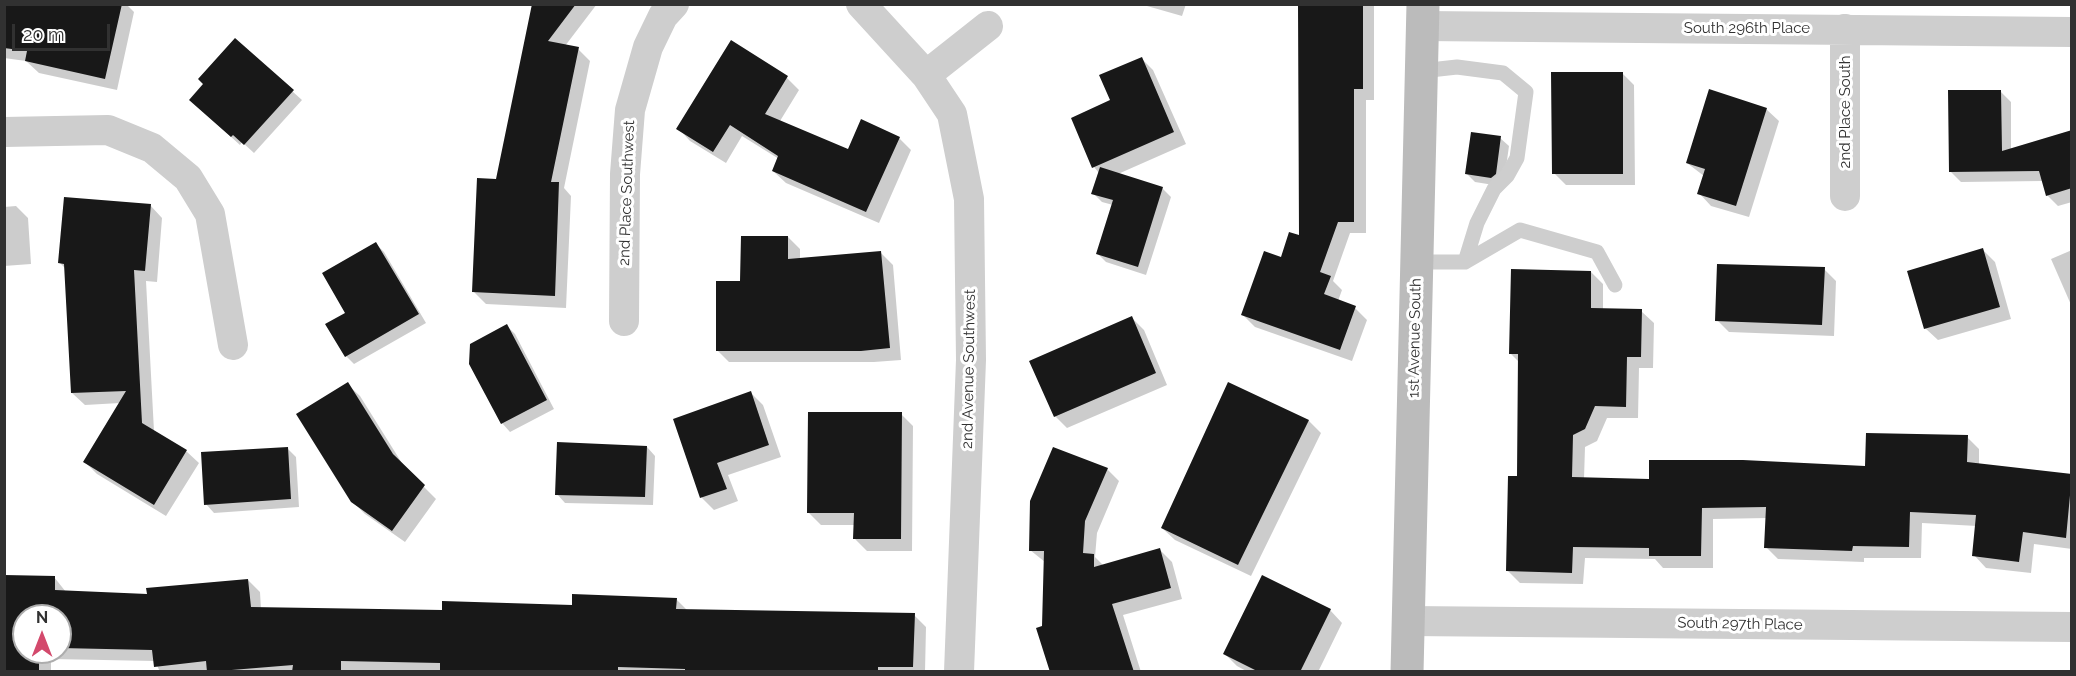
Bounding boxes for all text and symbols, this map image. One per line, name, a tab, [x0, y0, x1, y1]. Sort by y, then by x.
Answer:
scale bar	[15, 12, 112, 50]
street label: South 296th Place	[1684, 19, 1810, 37]
text: 20 m	[23, 24, 65, 45]
street label: 2nd Place South	[1836, 56, 1854, 168]
street label: 2nd Place Southwest	[615, 120, 639, 266]
street label: 1st Avenue South	[1405, 278, 1425, 398]
street label: 2nd Avenue Southwest	[959, 289, 979, 449]
north arrow	[12, 604, 72, 664]
text: N	[36, 608, 48, 627]
street label: South 297th Place	[1677, 614, 1803, 634]

